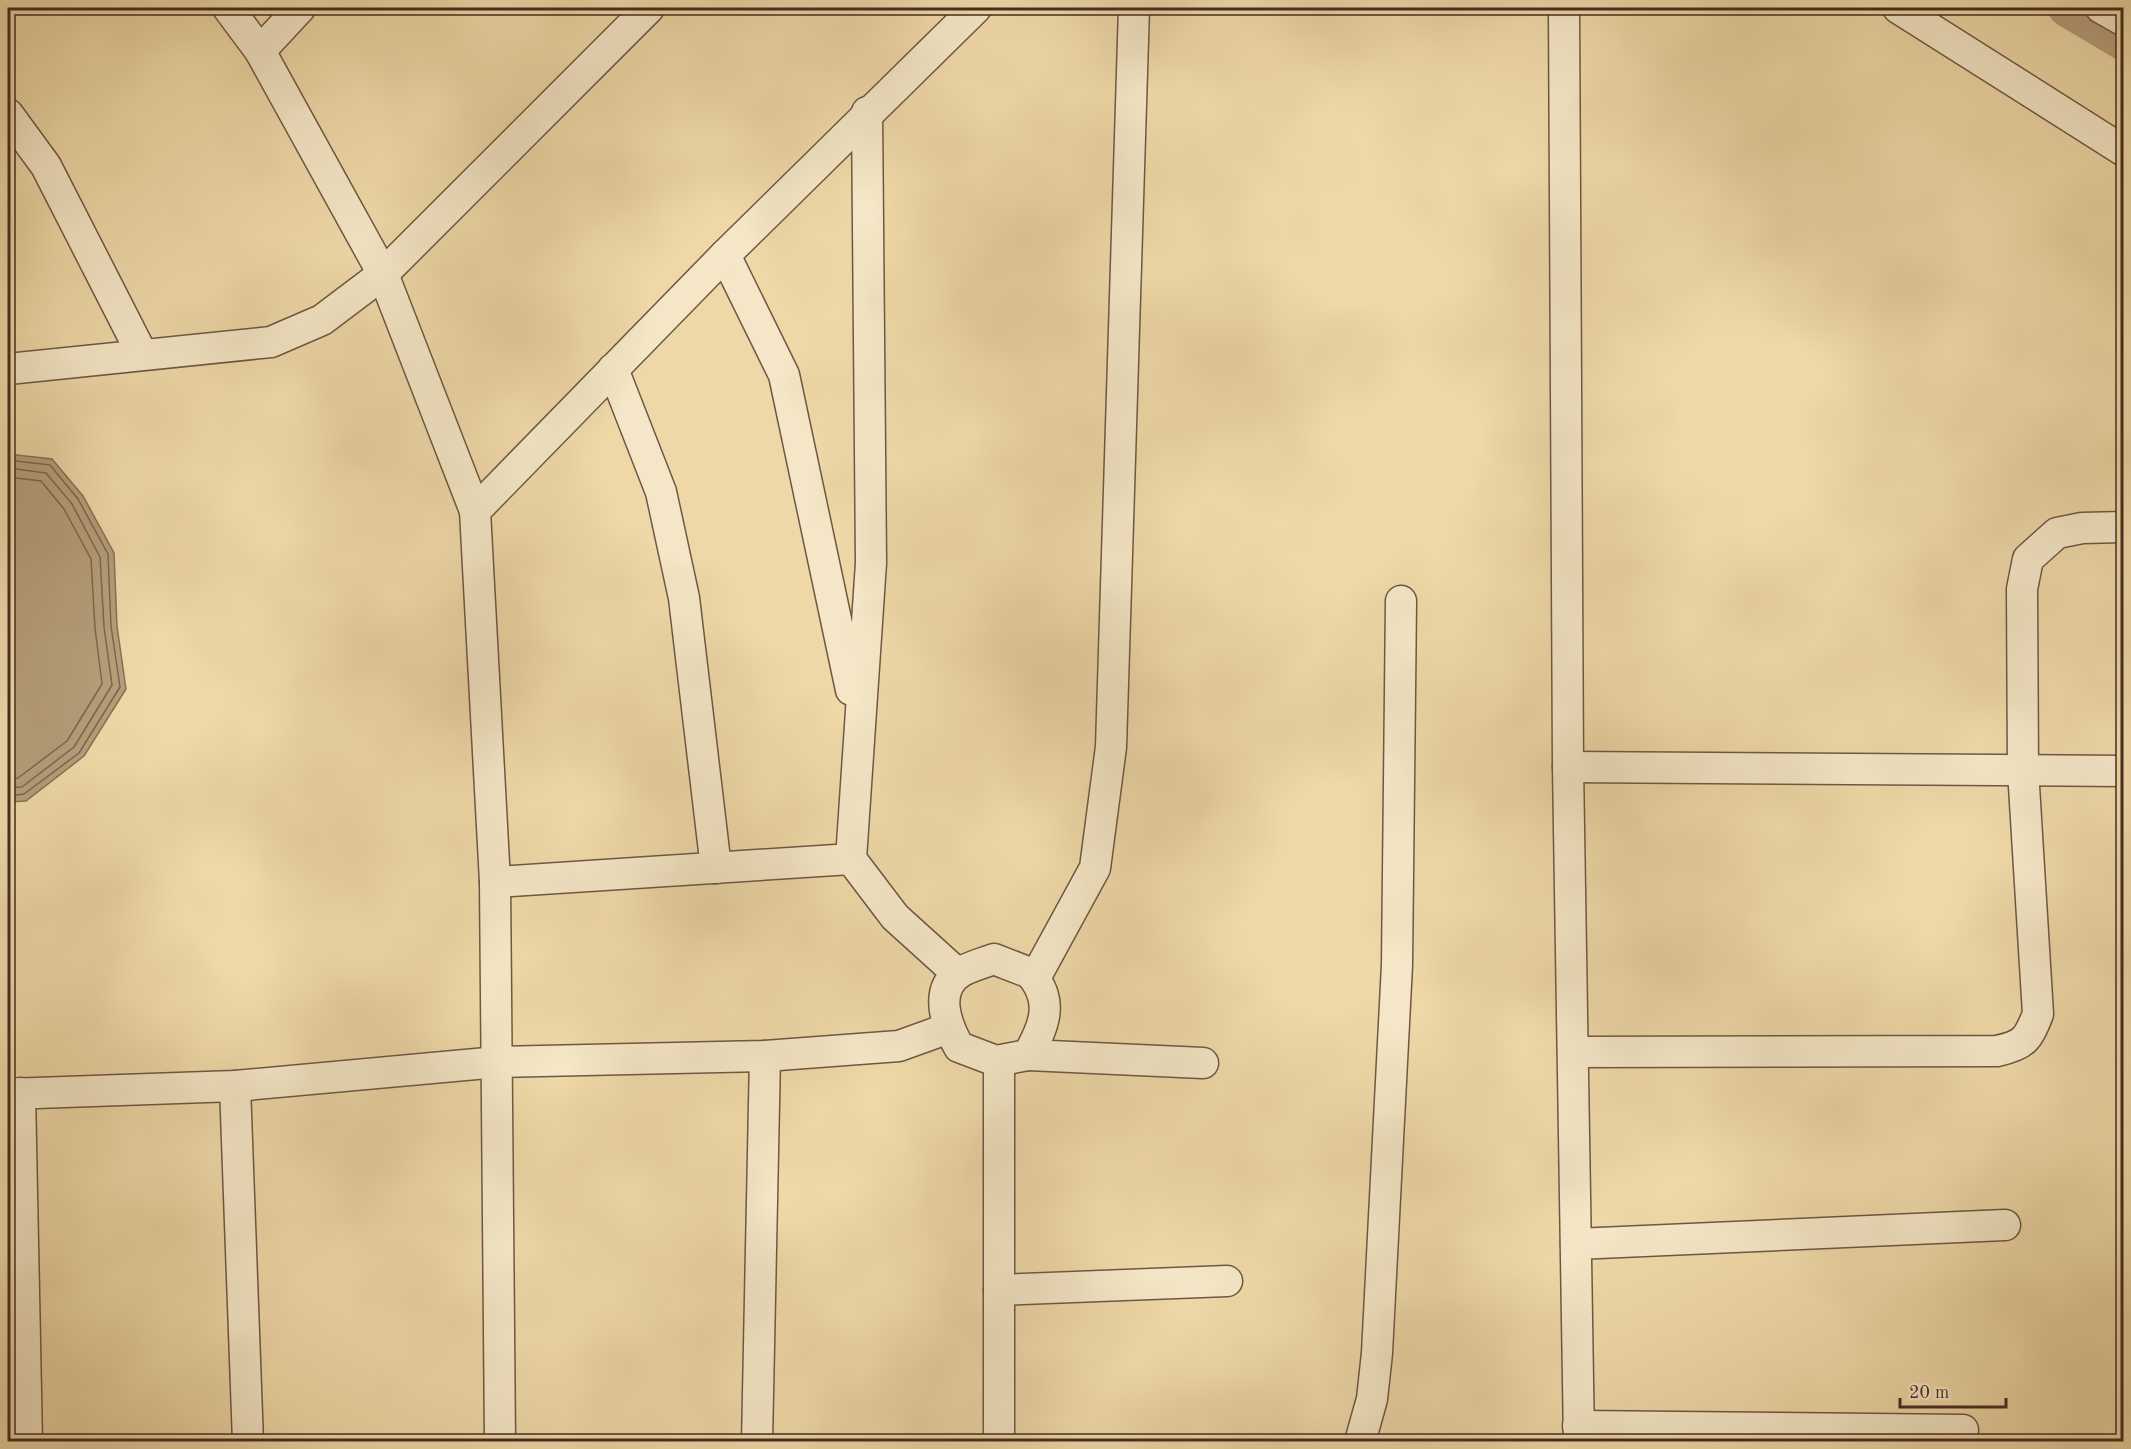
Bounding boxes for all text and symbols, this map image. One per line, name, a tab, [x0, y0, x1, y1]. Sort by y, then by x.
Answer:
scale bar	[1900, 1371, 2006, 1409]
text: 20 m	[1909, 1384, 1949, 1402]

